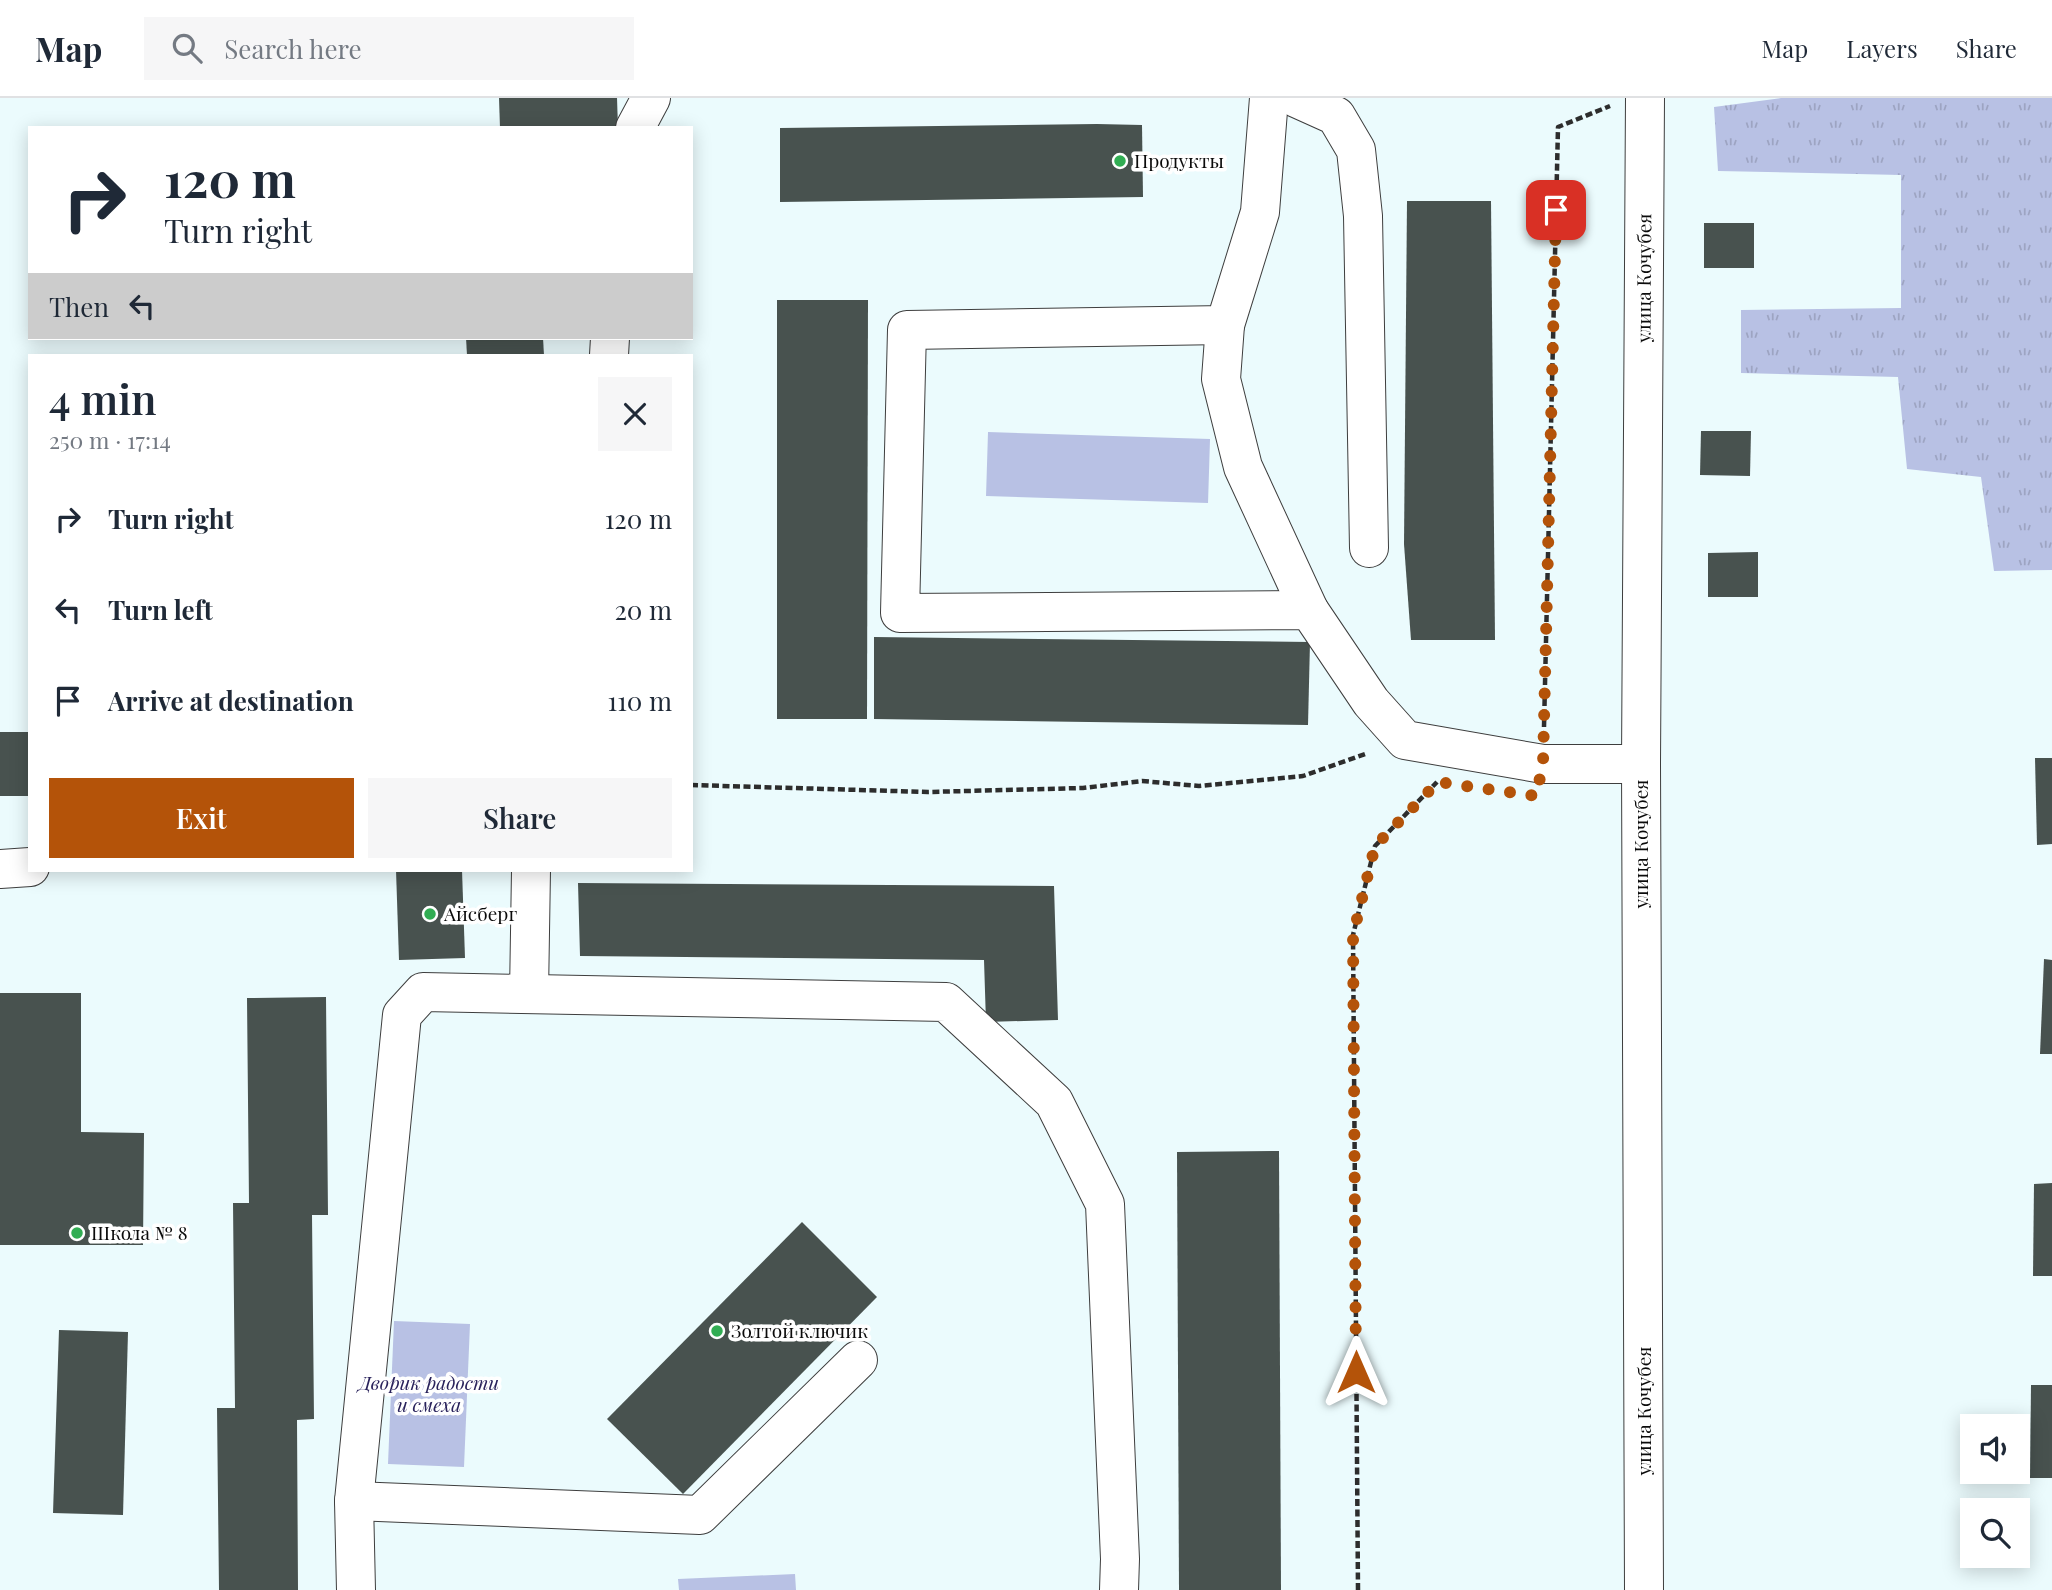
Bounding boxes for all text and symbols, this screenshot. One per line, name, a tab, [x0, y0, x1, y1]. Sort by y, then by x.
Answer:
search box	[144, 17, 634, 80]
text: Map	[35, 26, 102, 70]
icon: search	[168, 29, 206, 67]
text: Search here	[224, 31, 362, 66]
text: Map	[1762, 32, 1808, 64]
text: Layers	[1846, 32, 1918, 64]
text: Share	[1956, 32, 2017, 64]
text: 120 m	[164, 145, 296, 210]
place label: Продукты	[1134, 147, 1224, 173]
marker: Продукты	[1112, 153, 1128, 169]
icon: right	[49, 154, 140, 245]
pin	[1526, 180, 1586, 240]
icon: arrive	[1537, 191, 1575, 229]
text: Turn right	[164, 208, 312, 251]
street label: улица Кочубея	[1630, 213, 1656, 344]
icon: left	[123, 287, 161, 325]
text: Then	[49, 289, 109, 324]
text: 4 min	[49, 370, 157, 426]
button: close	[598, 377, 672, 451]
text: 250 m · 17:14	[49, 424, 171, 455]
icon: right	[49, 500, 87, 538]
text: Turn right	[108, 501, 234, 536]
text: 120 m	[605, 501, 672, 536]
icon: left	[49, 591, 87, 629]
text: Turn left	[108, 592, 213, 627]
text: 20 m	[614, 592, 672, 627]
icon: arrive	[49, 682, 87, 720]
text: Arrive at destination	[108, 683, 354, 718]
text: 110 m	[608, 683, 672, 718]
button: Exit	[49, 778, 354, 858]
button: Share	[368, 778, 672, 858]
street label: улица Кочубея	[1627, 779, 1653, 910]
place label: Айсберг	[443, 900, 517, 926]
marker: Айсберг	[422, 906, 438, 922]
place label: Школа № 8	[91, 1219, 188, 1245]
marker: Школа № 8	[69, 1225, 85, 1241]
place label: Золтой ключик	[731, 1317, 868, 1343]
marker: Золтой ключик	[709, 1323, 725, 1339]
position arrow	[1319, 1335, 1393, 1409]
street label: улица Кочубея	[1630, 1346, 1656, 1477]
park label: Дворик радости и смеха	[356, 1369, 499, 1417]
map controls	[1960, 1414, 2030, 1568]
button: sound	[1960, 1414, 2030, 1484]
button: search	[1960, 1498, 2030, 1568]

